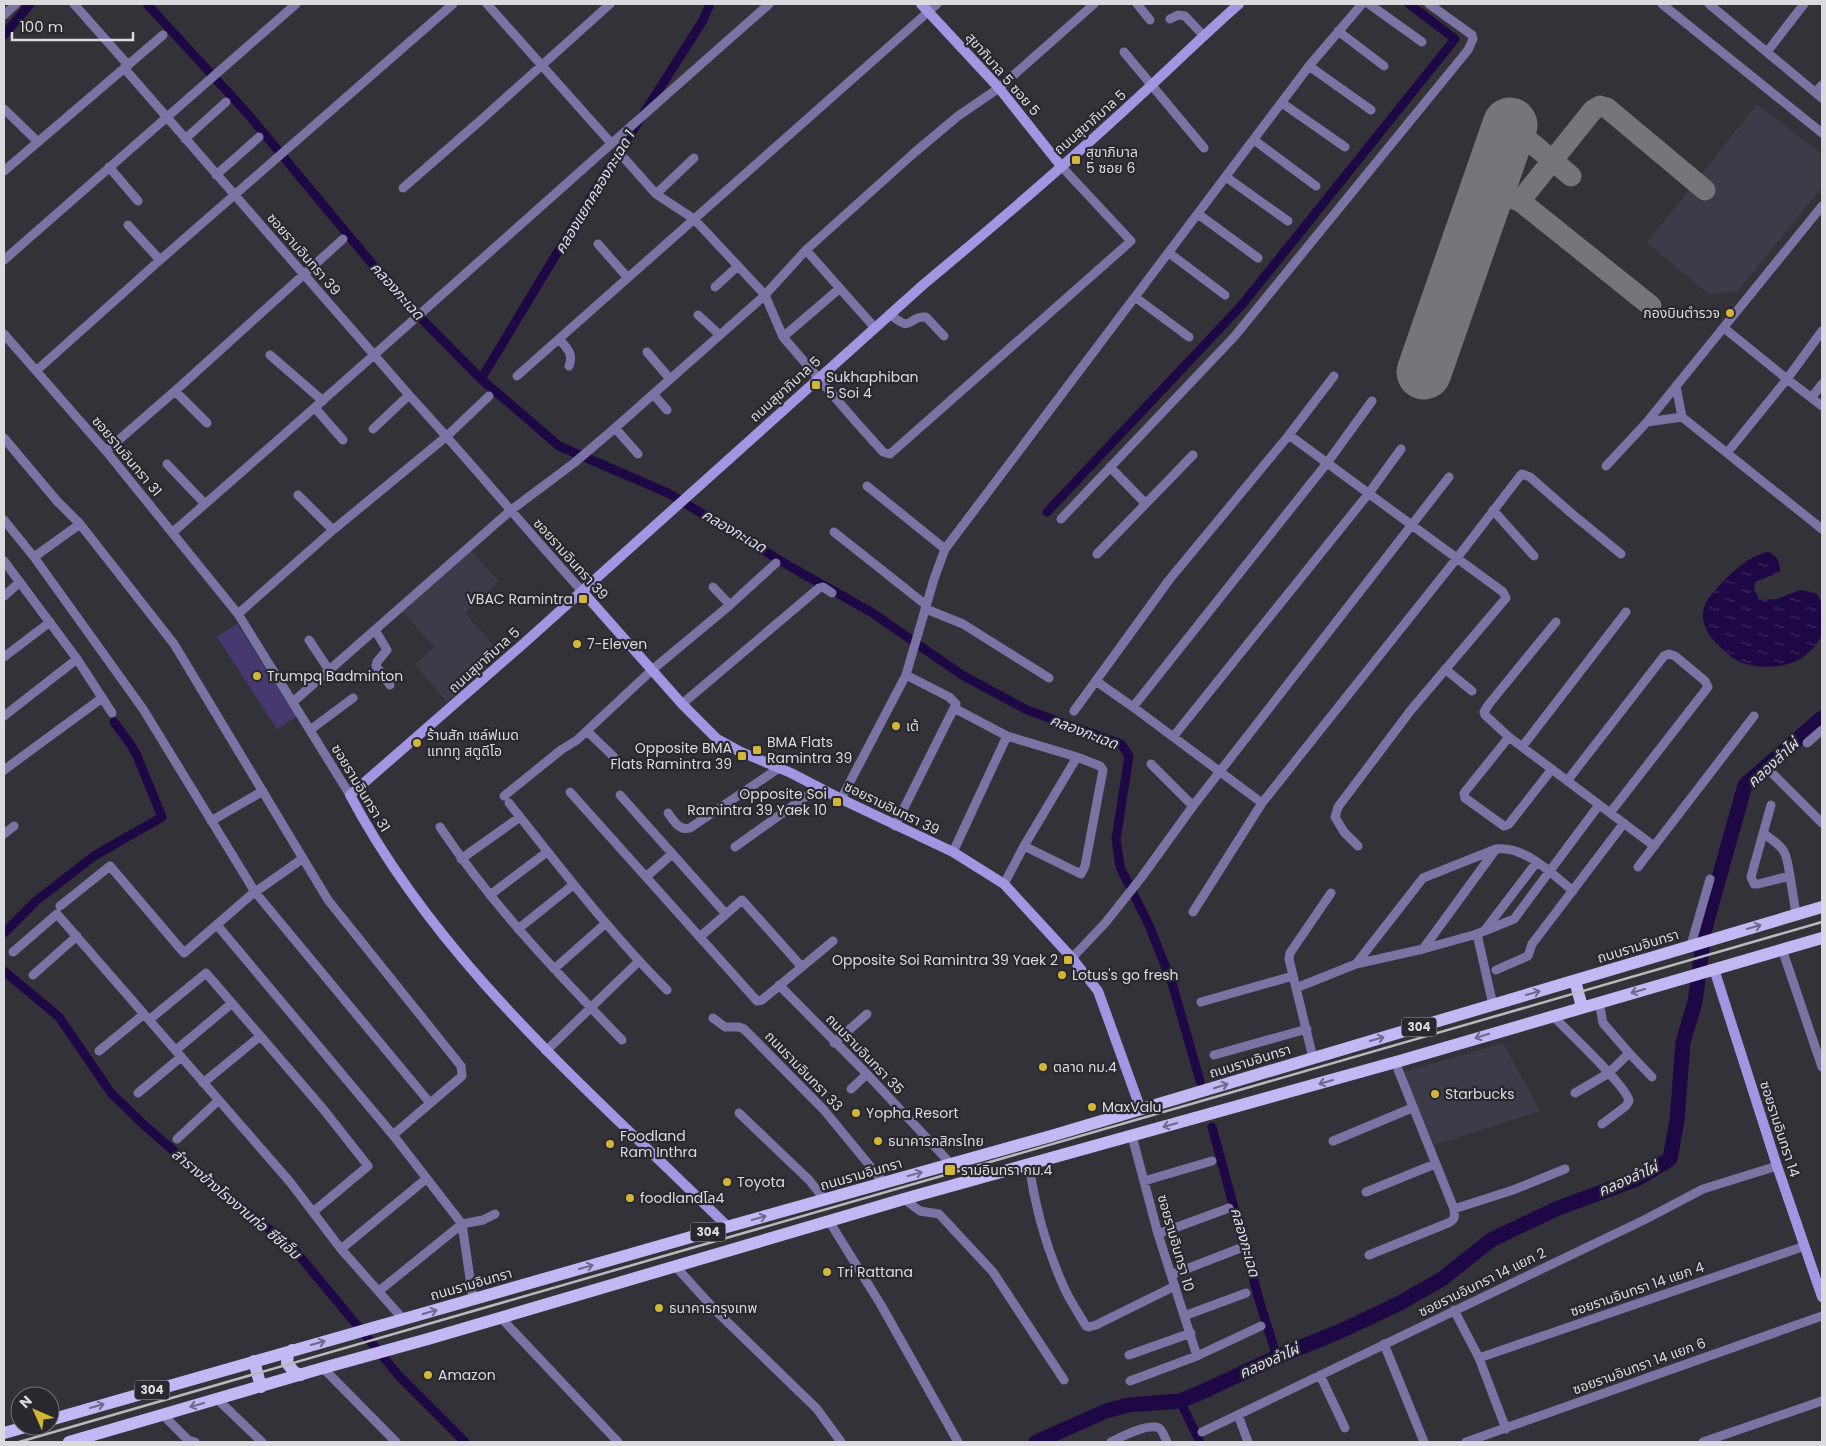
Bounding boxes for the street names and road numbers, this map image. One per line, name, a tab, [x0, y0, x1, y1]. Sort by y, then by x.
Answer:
street label: สุขาภิบาล 5 ซอย 5	[961, 28, 1045, 120]
street label: ถนนสุขาภิบาล 5	[1049, 85, 1131, 159]
street label: ซอยรามอินทรา 39	[262, 208, 346, 300]
street label: ถนนสุขาภิบาล 5	[745, 351, 825, 427]
street label: ซอยรามอินทรา 31	[87, 412, 167, 500]
street label: ซอยรามอินทรา 39	[529, 514, 613, 604]
street label: ถนนสุขาภิบาล 5	[444, 622, 524, 698]
street label: ซอยรามอินทรา 31	[327, 740, 395, 836]
street label: ซอยรามอินทรา 39	[841, 776, 943, 840]
street label: ถนนรามอินทรา	[1595, 924, 1681, 968]
street label: ถนนรามอินทรา 35	[821, 1009, 909, 1099]
road number: 304	[1402, 1018, 1436, 1036]
street label: ถนนรามอินทรา 33	[760, 1026, 848, 1116]
street label: ถนนรามอินทรา	[1207, 1039, 1293, 1083]
street label: ซอยรามอินทรา 14	[1755, 1078, 1805, 1180]
street label: ถนนรามอินทรา	[818, 1153, 904, 1195]
street label: ซอยรามอินทรา 10	[1153, 1192, 1199, 1294]
road number: 304	[690, 1222, 726, 1242]
street label: ซอยรามอินทรา 14 แยก 2	[1415, 1242, 1549, 1322]
street label: ซอยรามอินทรา 14 แยก 4	[1567, 1257, 1707, 1321]
street label: ถนนรามอินทรา	[428, 1263, 514, 1305]
street label: ซอยรามอินทรา 14 แยก 6	[1570, 1333, 1709, 1399]
road number: 304	[134, 1380, 170, 1400]

